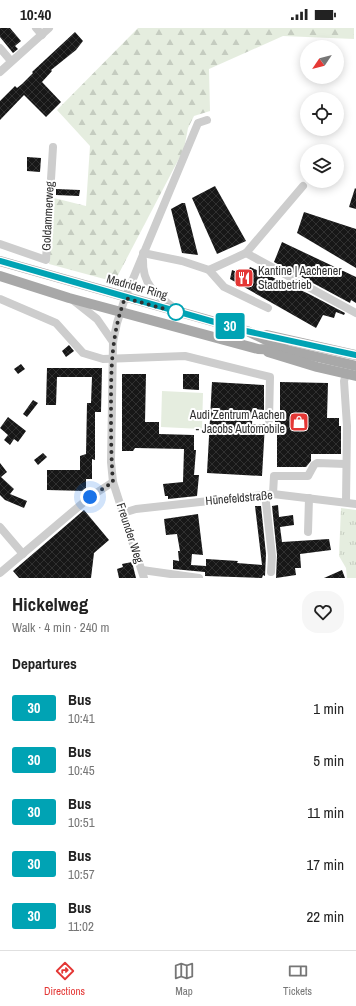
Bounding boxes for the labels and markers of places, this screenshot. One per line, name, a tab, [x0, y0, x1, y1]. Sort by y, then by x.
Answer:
place label: Kantine | Aachener Stadtbetrieb	[258, 263, 342, 293]
restaurant icon: Kantine | Aachener Stadtbetrieb	[233, 267, 255, 289]
unlabelled marker	[167, 303, 185, 321]
place label: Audi Zentrum Aachen - Jacobs Automobile	[189, 407, 285, 437]
shop icon: Audi Zentrum Aachen - Jacobs Automobile	[288, 411, 310, 433]

